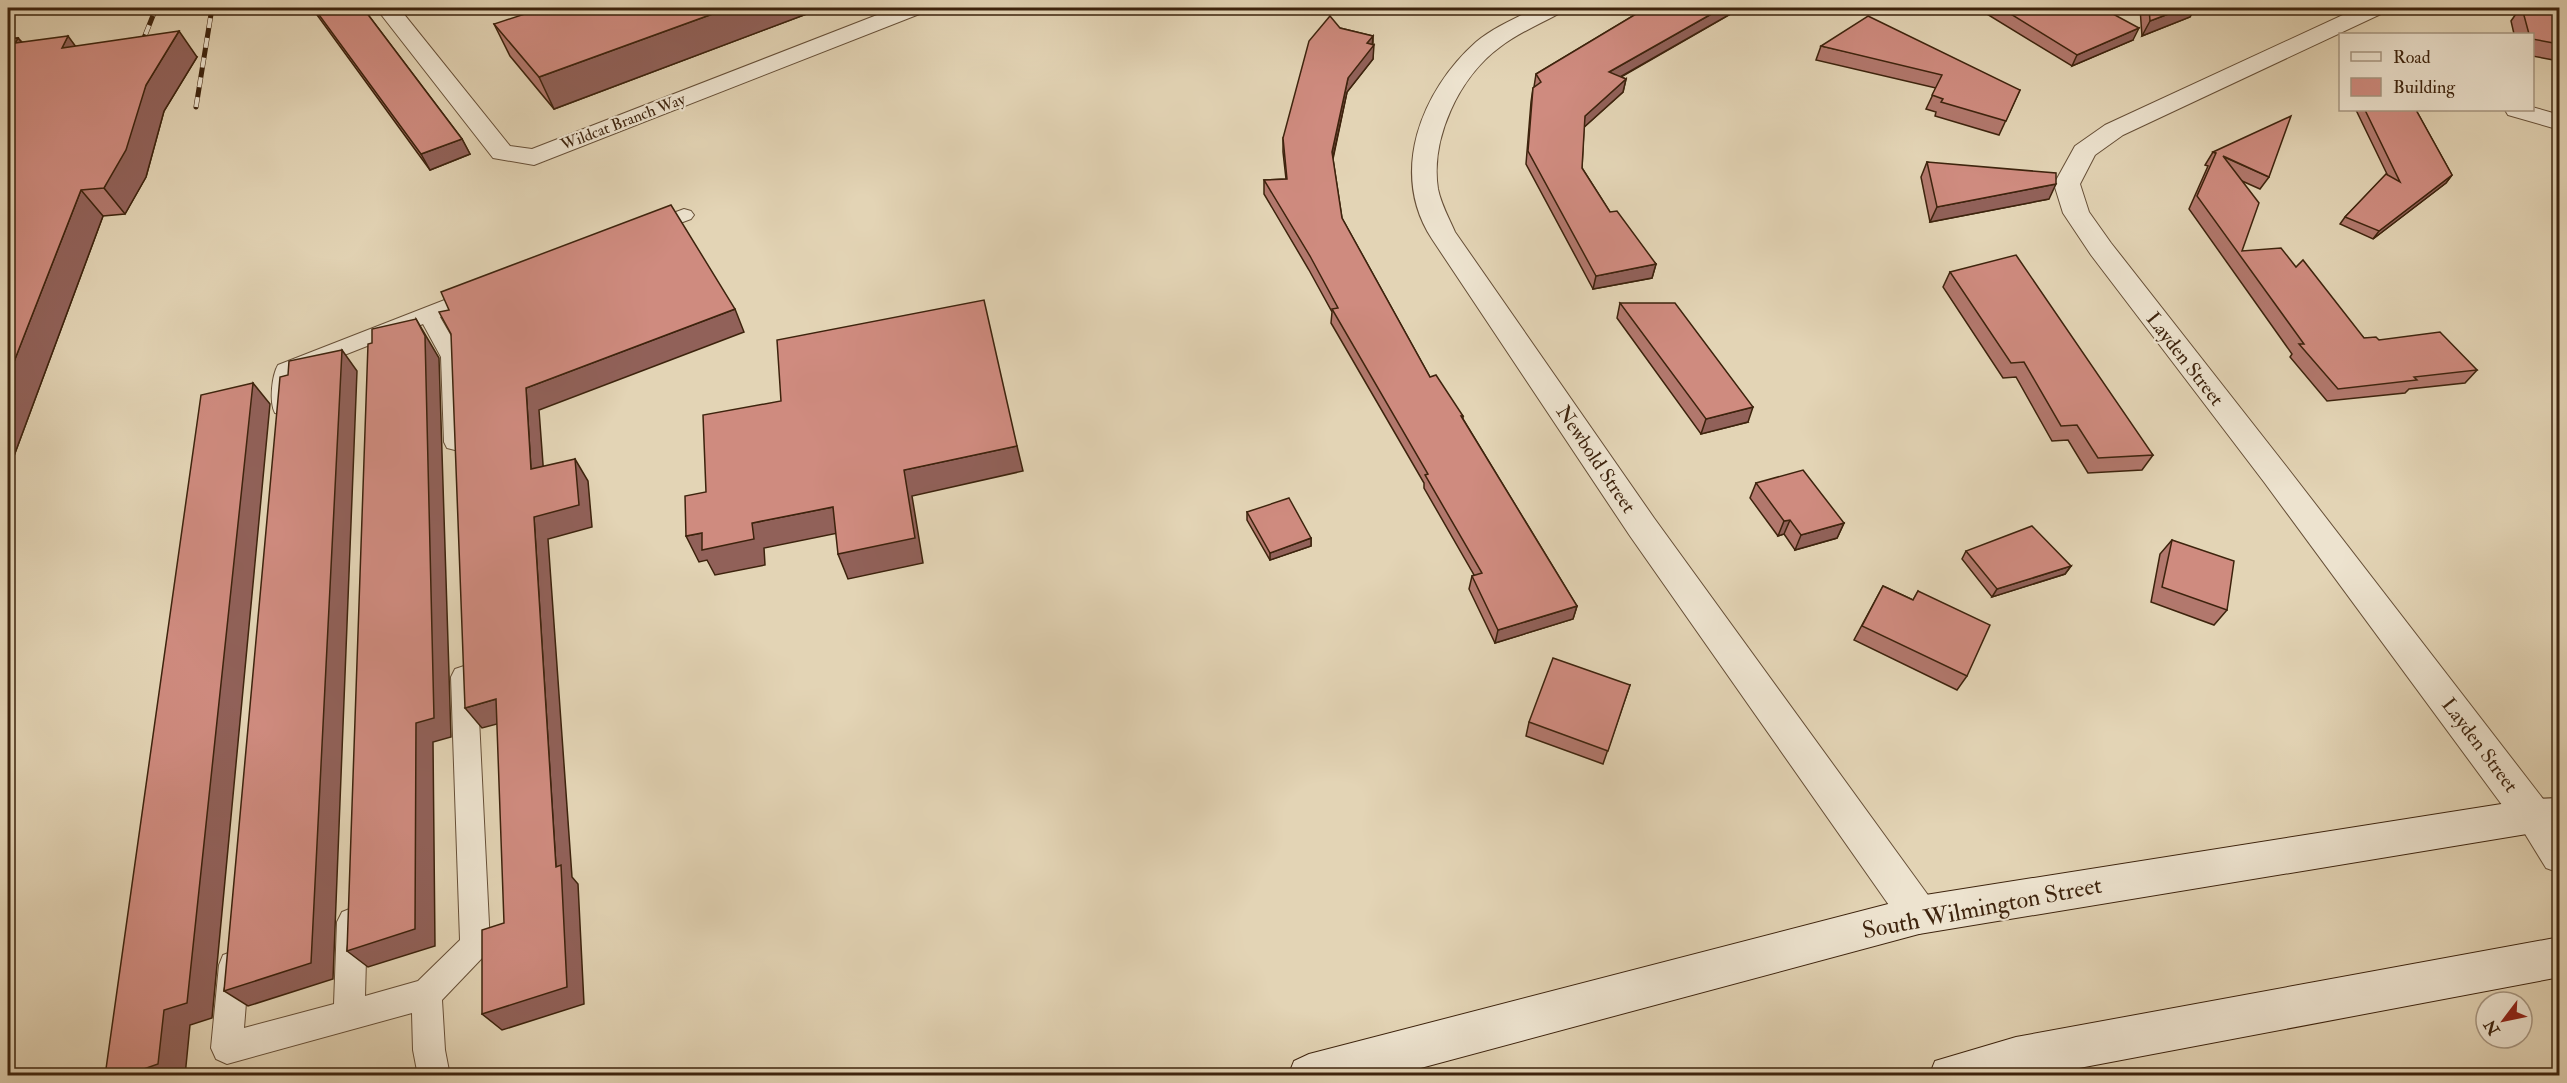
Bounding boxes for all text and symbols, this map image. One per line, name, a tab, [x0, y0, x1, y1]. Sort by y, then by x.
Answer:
legend	[2339, 33, 2534, 111]
text: Road	[2393, 46, 2431, 69]
text: Building	[2393, 76, 2456, 99]
street label: Wildcat Branch Way	[557, 89, 689, 155]
street label: Layden Street	[2141, 307, 2230, 411]
street label: Newbold Street	[1551, 400, 1642, 518]
street label: Layden Street	[2436, 693, 2524, 798]
street label: South Wilmington Street	[1860, 870, 2105, 946]
north arrow	[2474, 990, 2534, 1050]
text: N	[2479, 1015, 2505, 1040]

